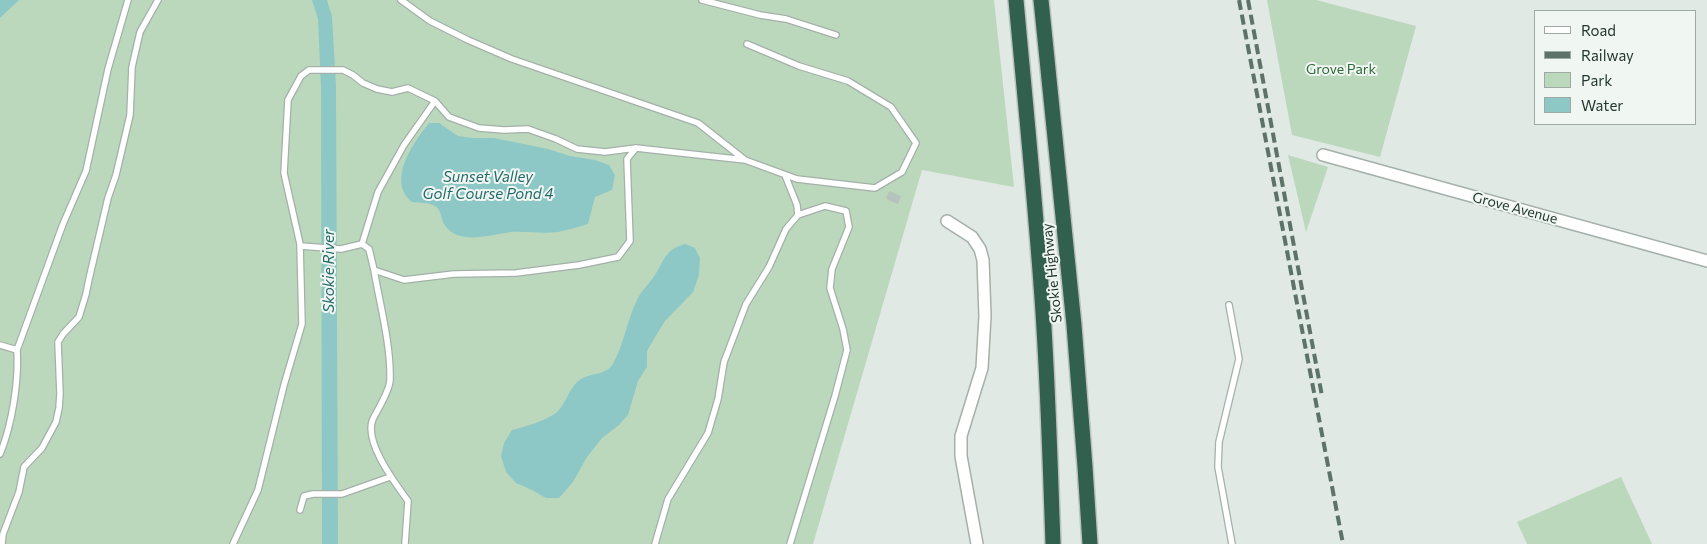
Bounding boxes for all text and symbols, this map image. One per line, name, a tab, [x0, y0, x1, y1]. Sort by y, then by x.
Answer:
legend	[1534, 10, 1697, 125]
text: Road	[1581, 21, 1616, 39]
text: Railway	[1581, 46, 1634, 64]
park label: Grove Park	[1306, 61, 1376, 77]
text: Park	[1581, 71, 1612, 89]
text: Water	[1581, 96, 1623, 114]
water label: Sunset Valley Golf Course Pond 4	[423, 168, 553, 203]
street label: Grove Avenue	[1471, 189, 1559, 227]
street label: Skokie Highway	[1038, 222, 1066, 324]
water label: Skokie River	[320, 229, 338, 313]

